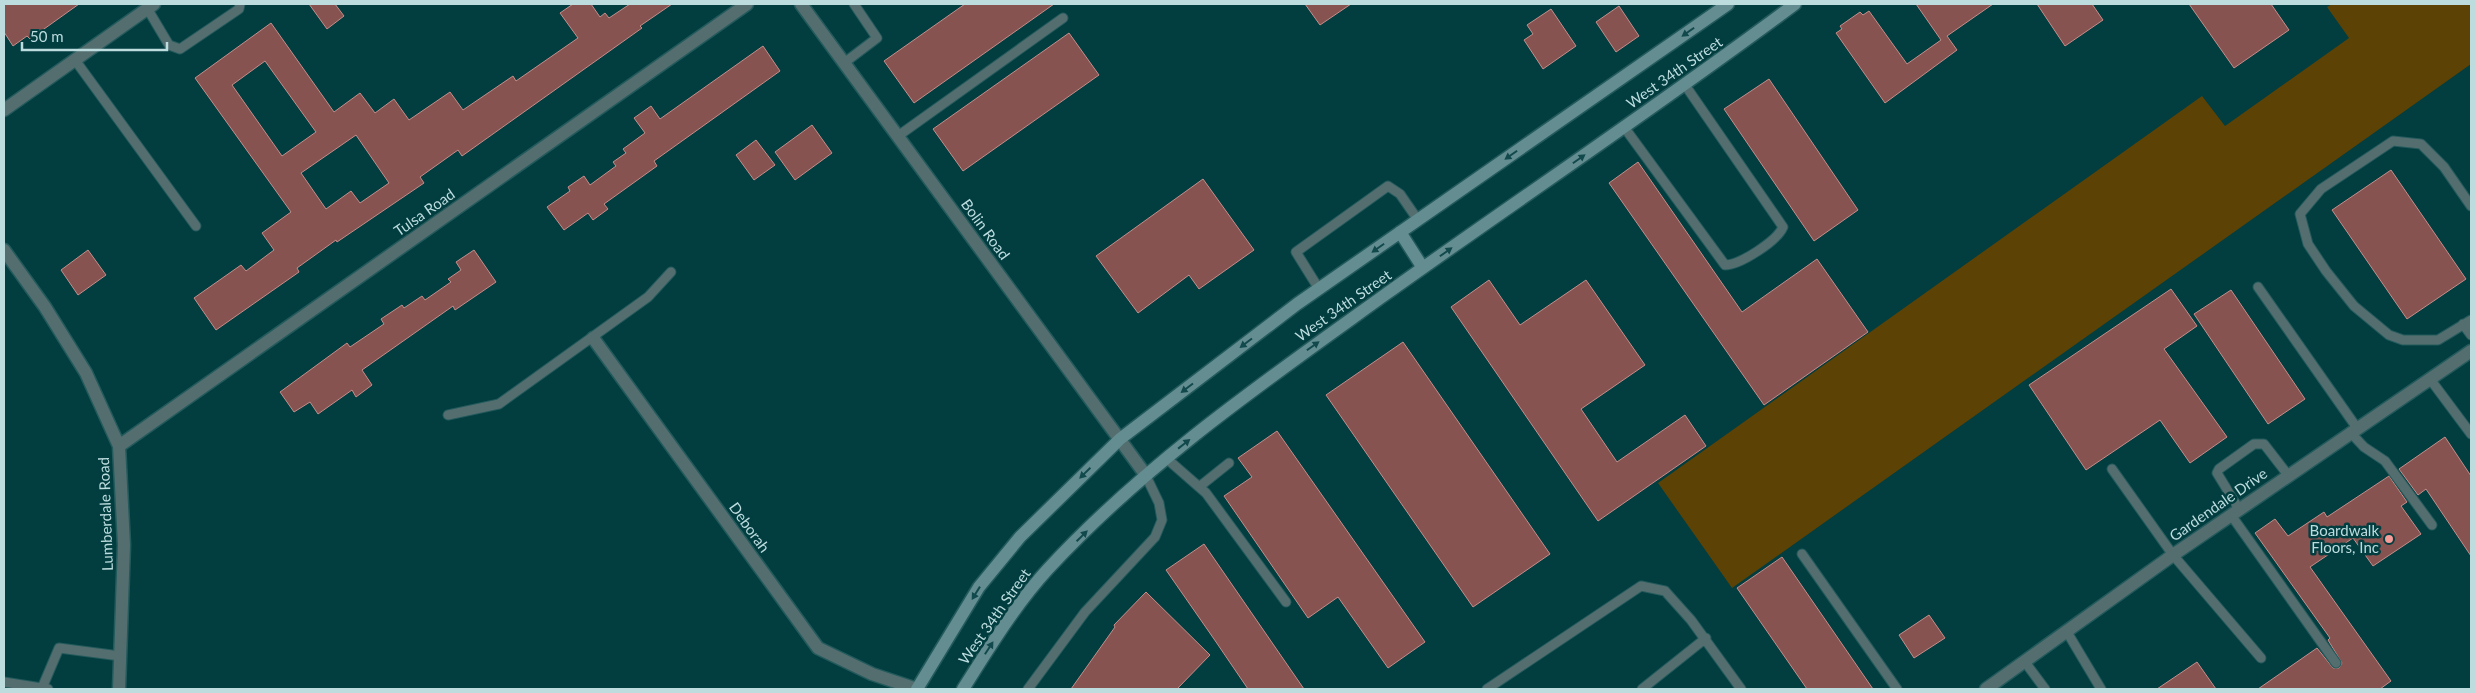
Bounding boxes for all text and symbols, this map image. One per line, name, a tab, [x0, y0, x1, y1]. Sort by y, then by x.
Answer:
scale bar	[22, 20, 168, 52]
text: 50 m	[30, 27, 64, 45]
one-way arrow	[1681, 27, 1695, 37]
street label: West 34th Street	[1623, 32, 1726, 112]
one-way arrow	[1505, 150, 1518, 160]
one-way arrow	[1572, 154, 1585, 164]
street label: Tulsa Road	[390, 184, 458, 240]
street label: Bolin Road	[958, 195, 1014, 263]
one-way arrow	[1371, 243, 1385, 253]
one-way arrow	[1439, 247, 1452, 257]
street label: West 34th Street	[1292, 265, 1395, 345]
one-way arrow	[1240, 337, 1253, 348]
one-way arrow	[1306, 341, 1320, 351]
one-way arrow	[1181, 382, 1194, 393]
one-way arrow	[1177, 439, 1190, 450]
street label: Lumberdale Road	[94, 457, 116, 571]
street label: Gardendale Drive	[2166, 464, 2270, 544]
one-way arrow	[1079, 467, 1091, 479]
street label: Deborah	[726, 499, 774, 555]
place label: Boardwalk Floors, Inc	[2310, 521, 2379, 556]
one-way arrow	[1076, 530, 1088, 542]
marker: Boardwalk Floors, Inc	[2383, 533, 2395, 545]
street label: West 34th Street	[954, 564, 1034, 667]
one-way arrow	[971, 586, 980, 600]
one-way arrow	[985, 642, 994, 655]

